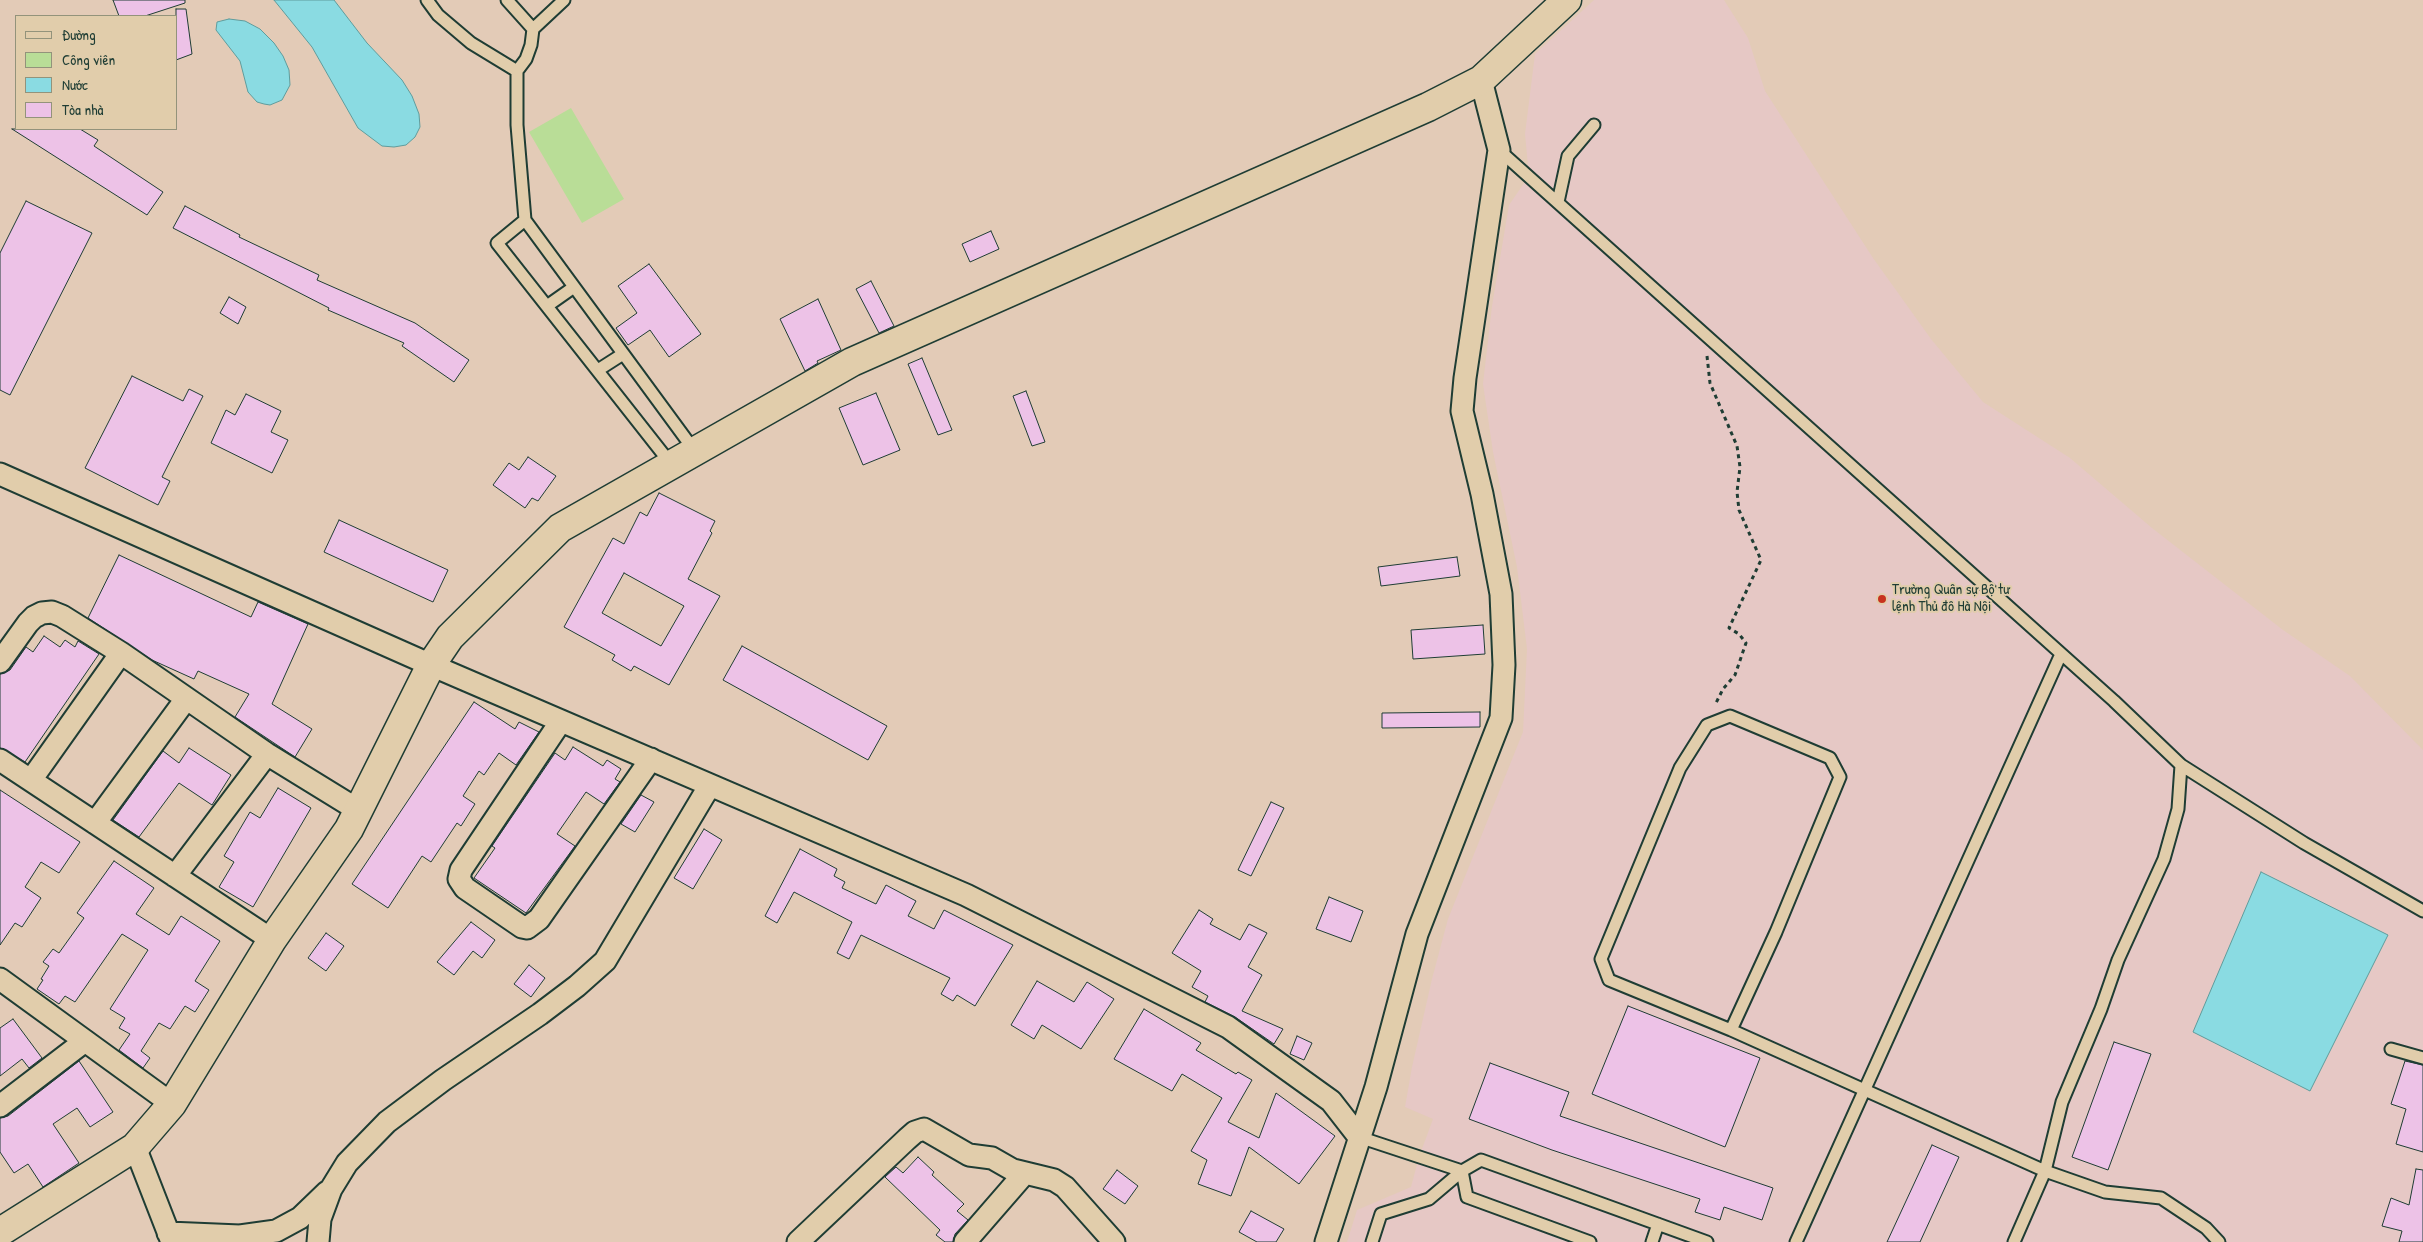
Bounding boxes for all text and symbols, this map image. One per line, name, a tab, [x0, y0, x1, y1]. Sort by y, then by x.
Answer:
legend	[15, 15, 178, 130]
text: Đường	[62, 24, 96, 45]
text: Công viên	[62, 49, 115, 70]
text: Nước	[62, 74, 88, 95]
text: Tòa nhà	[62, 99, 103, 120]
place label: Trường Quân sự Bộ tư lệnh Thủ đô Hà Nội	[1892, 581, 2009, 616]
marker: Trường Quân sự Bộ tư lệnh Thủ đô Hà Nội	[1876, 593, 1888, 605]

